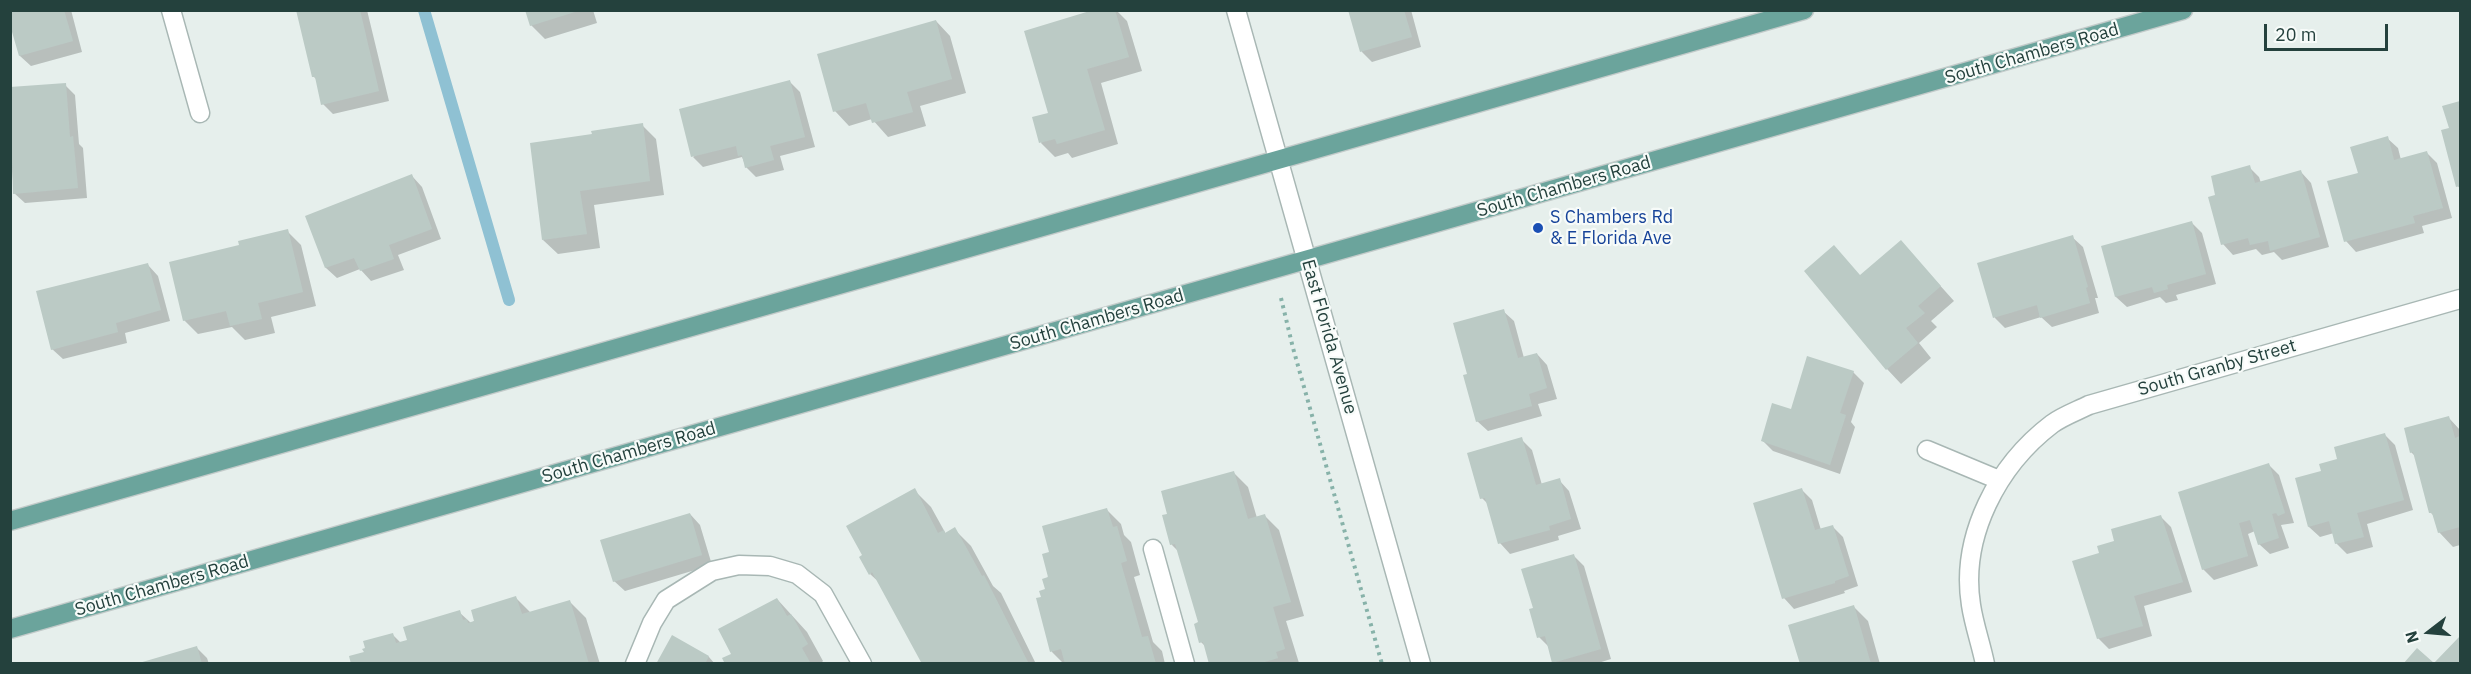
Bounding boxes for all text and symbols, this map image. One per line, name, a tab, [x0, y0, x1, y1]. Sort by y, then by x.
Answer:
scale bar	[2267, 12, 2392, 50]
street label: South Chambers Road	[1943, 19, 2121, 89]
text: 20 m	[2275, 23, 2317, 46]
street label: South Chambers Road	[1475, 152, 1653, 222]
place label: S Chambers Rd & E Florida Ave	[1550, 207, 1673, 250]
marker: S Chambers Rd & E Florida Ave	[1531, 221, 1545, 235]
street label: East Florida Avenue	[1297, 257, 1361, 417]
street label: South Chambers Road	[1008, 285, 1186, 355]
street label: South Granby Street	[2135, 335, 2299, 401]
street label: South Chambers Road	[540, 418, 718, 488]
street label: South Chambers Road	[73, 551, 251, 621]
north arrow	[2399, 602, 2459, 662]
text: N	[2400, 629, 2423, 645]

